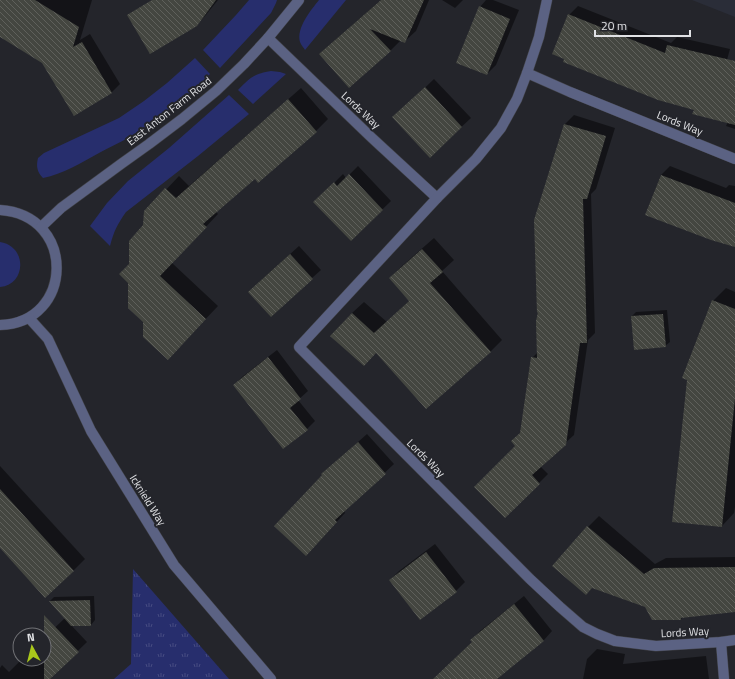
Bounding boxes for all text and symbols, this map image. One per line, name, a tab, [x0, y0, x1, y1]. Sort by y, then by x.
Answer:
scale bar	[595, 12, 690, 38]
text: 20 m	[601, 16, 627, 35]
street label: East Anton Farm Road	[123, 73, 215, 149]
street label: Lords Way	[338, 88, 385, 133]
street label: Lords Way	[655, 107, 706, 140]
street label: Lords Way	[403, 435, 449, 481]
street label: Icknield Way	[126, 471, 170, 529]
street label: Lords Way	[660, 623, 710, 641]
north arrow	[12, 627, 52, 667]
text: N	[26, 629, 36, 645]

